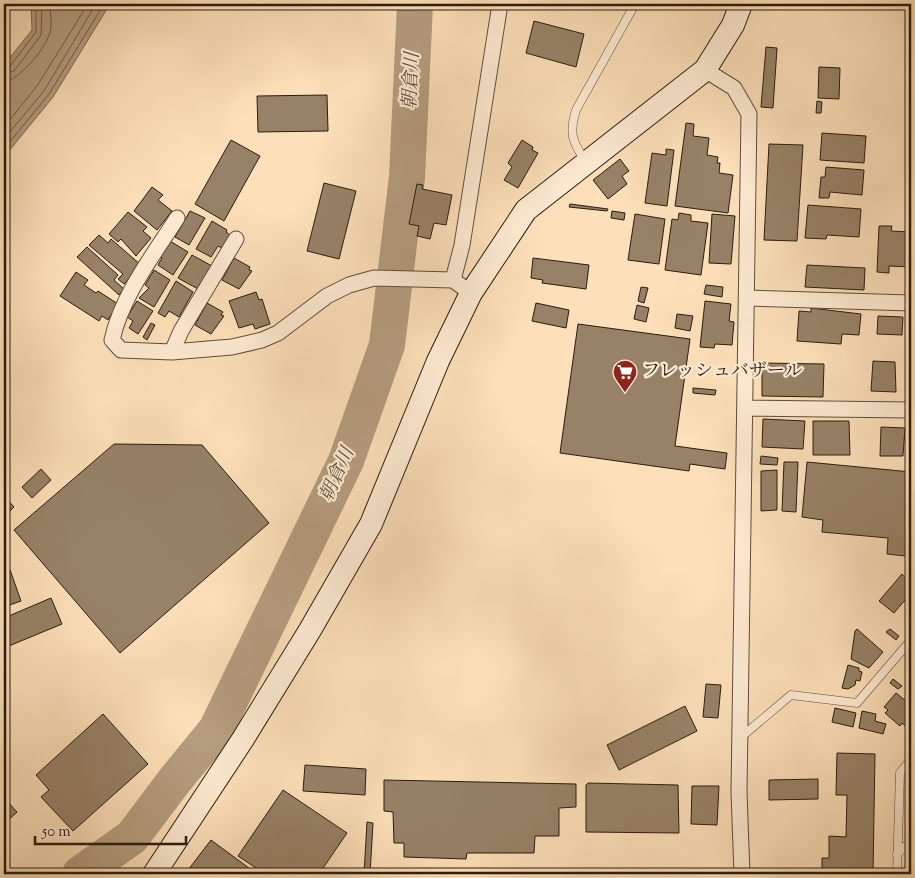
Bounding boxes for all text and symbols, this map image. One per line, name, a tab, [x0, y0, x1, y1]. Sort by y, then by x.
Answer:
water label: 朝倉川	[397, 50, 427, 110]
supermarket icon: フレッシュバザール	[612, 359, 638, 393]
place label: フレッシュバザール	[642, 359, 802, 385]
water label: 朝倉川	[314, 442, 363, 507]
scale bar	[35, 813, 186, 845]
text: 50 m	[41, 822, 71, 843]

